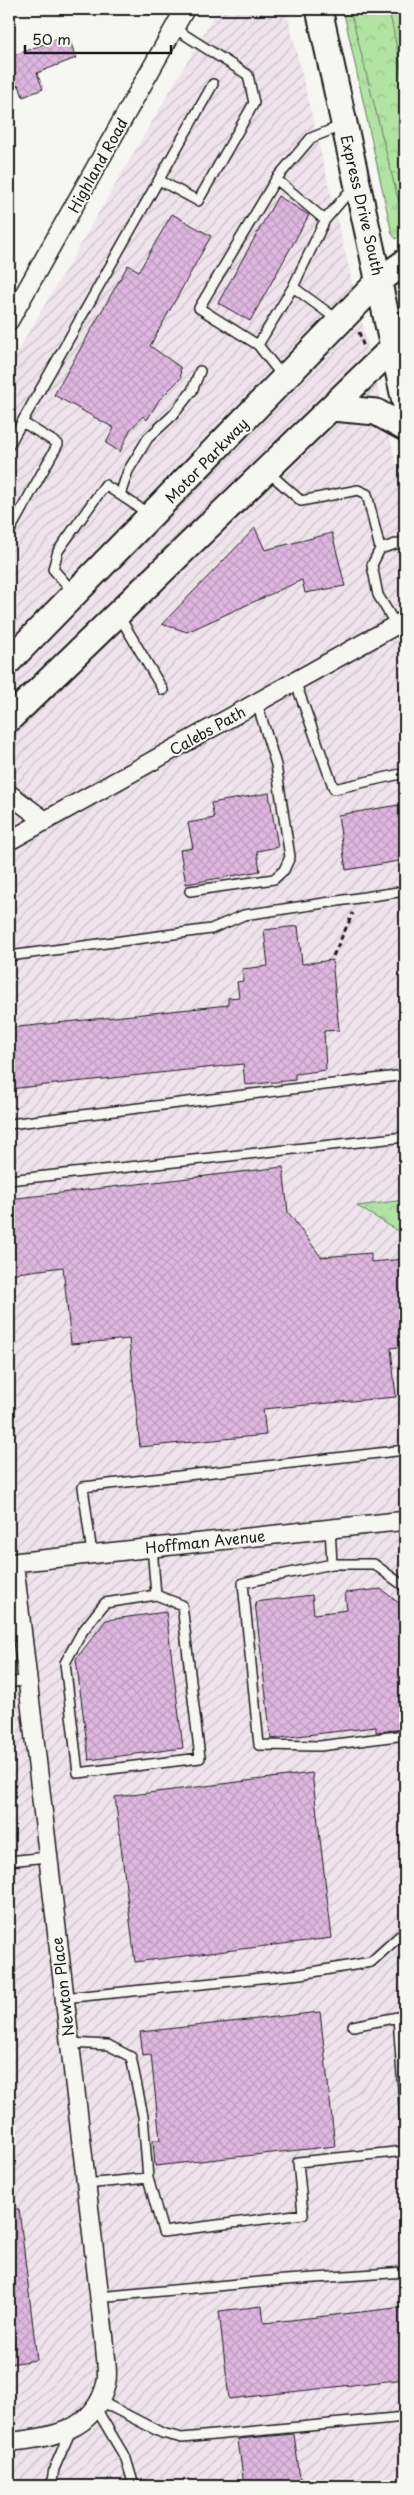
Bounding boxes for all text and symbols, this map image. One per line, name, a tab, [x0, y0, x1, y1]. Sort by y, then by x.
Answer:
scale bar	[25, 22, 171, 54]
text: 50 m	[32, 27, 71, 50]
street label: Highland Road	[61, 113, 133, 217]
street label: Express Drive South	[336, 132, 390, 278]
street label: Motor Parkway	[159, 412, 253, 508]
street label: Calebs Path	[165, 700, 249, 760]
street label: Hoffman Avenue	[144, 1523, 266, 1559]
street label: Newton Place	[44, 1936, 80, 2038]

